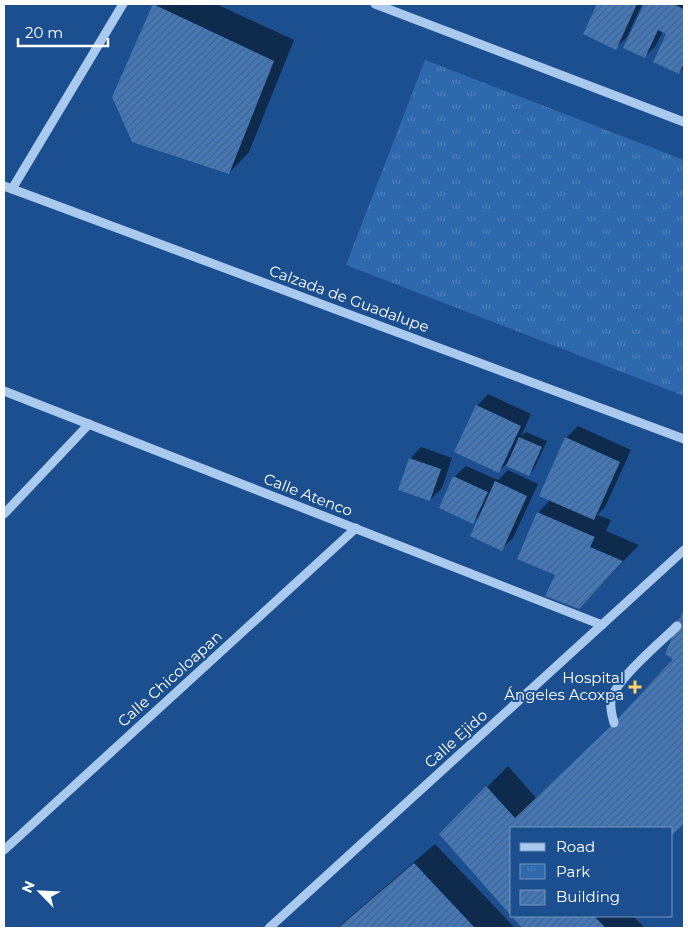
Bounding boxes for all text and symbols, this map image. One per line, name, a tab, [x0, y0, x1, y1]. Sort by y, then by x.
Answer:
scale bar	[18, 15, 108, 47]
text: 20 m	[25, 23, 63, 42]
street label: Calzada de Guadalupe	[267, 261, 432, 336]
street label: Calle Atenco	[261, 469, 355, 520]
street label: Calle Chicoloapan	[113, 627, 226, 731]
place label: Hospital Ángeles Acoxpa	[504, 668, 624, 704]
marker: Hospital Ángeles Acoxpa	[628, 680, 642, 694]
street label: Calle Ejido	[420, 705, 491, 772]
legend	[510, 827, 673, 917]
text: Road	[556, 837, 595, 856]
text: Park	[556, 862, 590, 881]
north arrow	[15, 867, 65, 917]
text: N	[18, 878, 39, 896]
text: Building	[556, 887, 620, 906]

